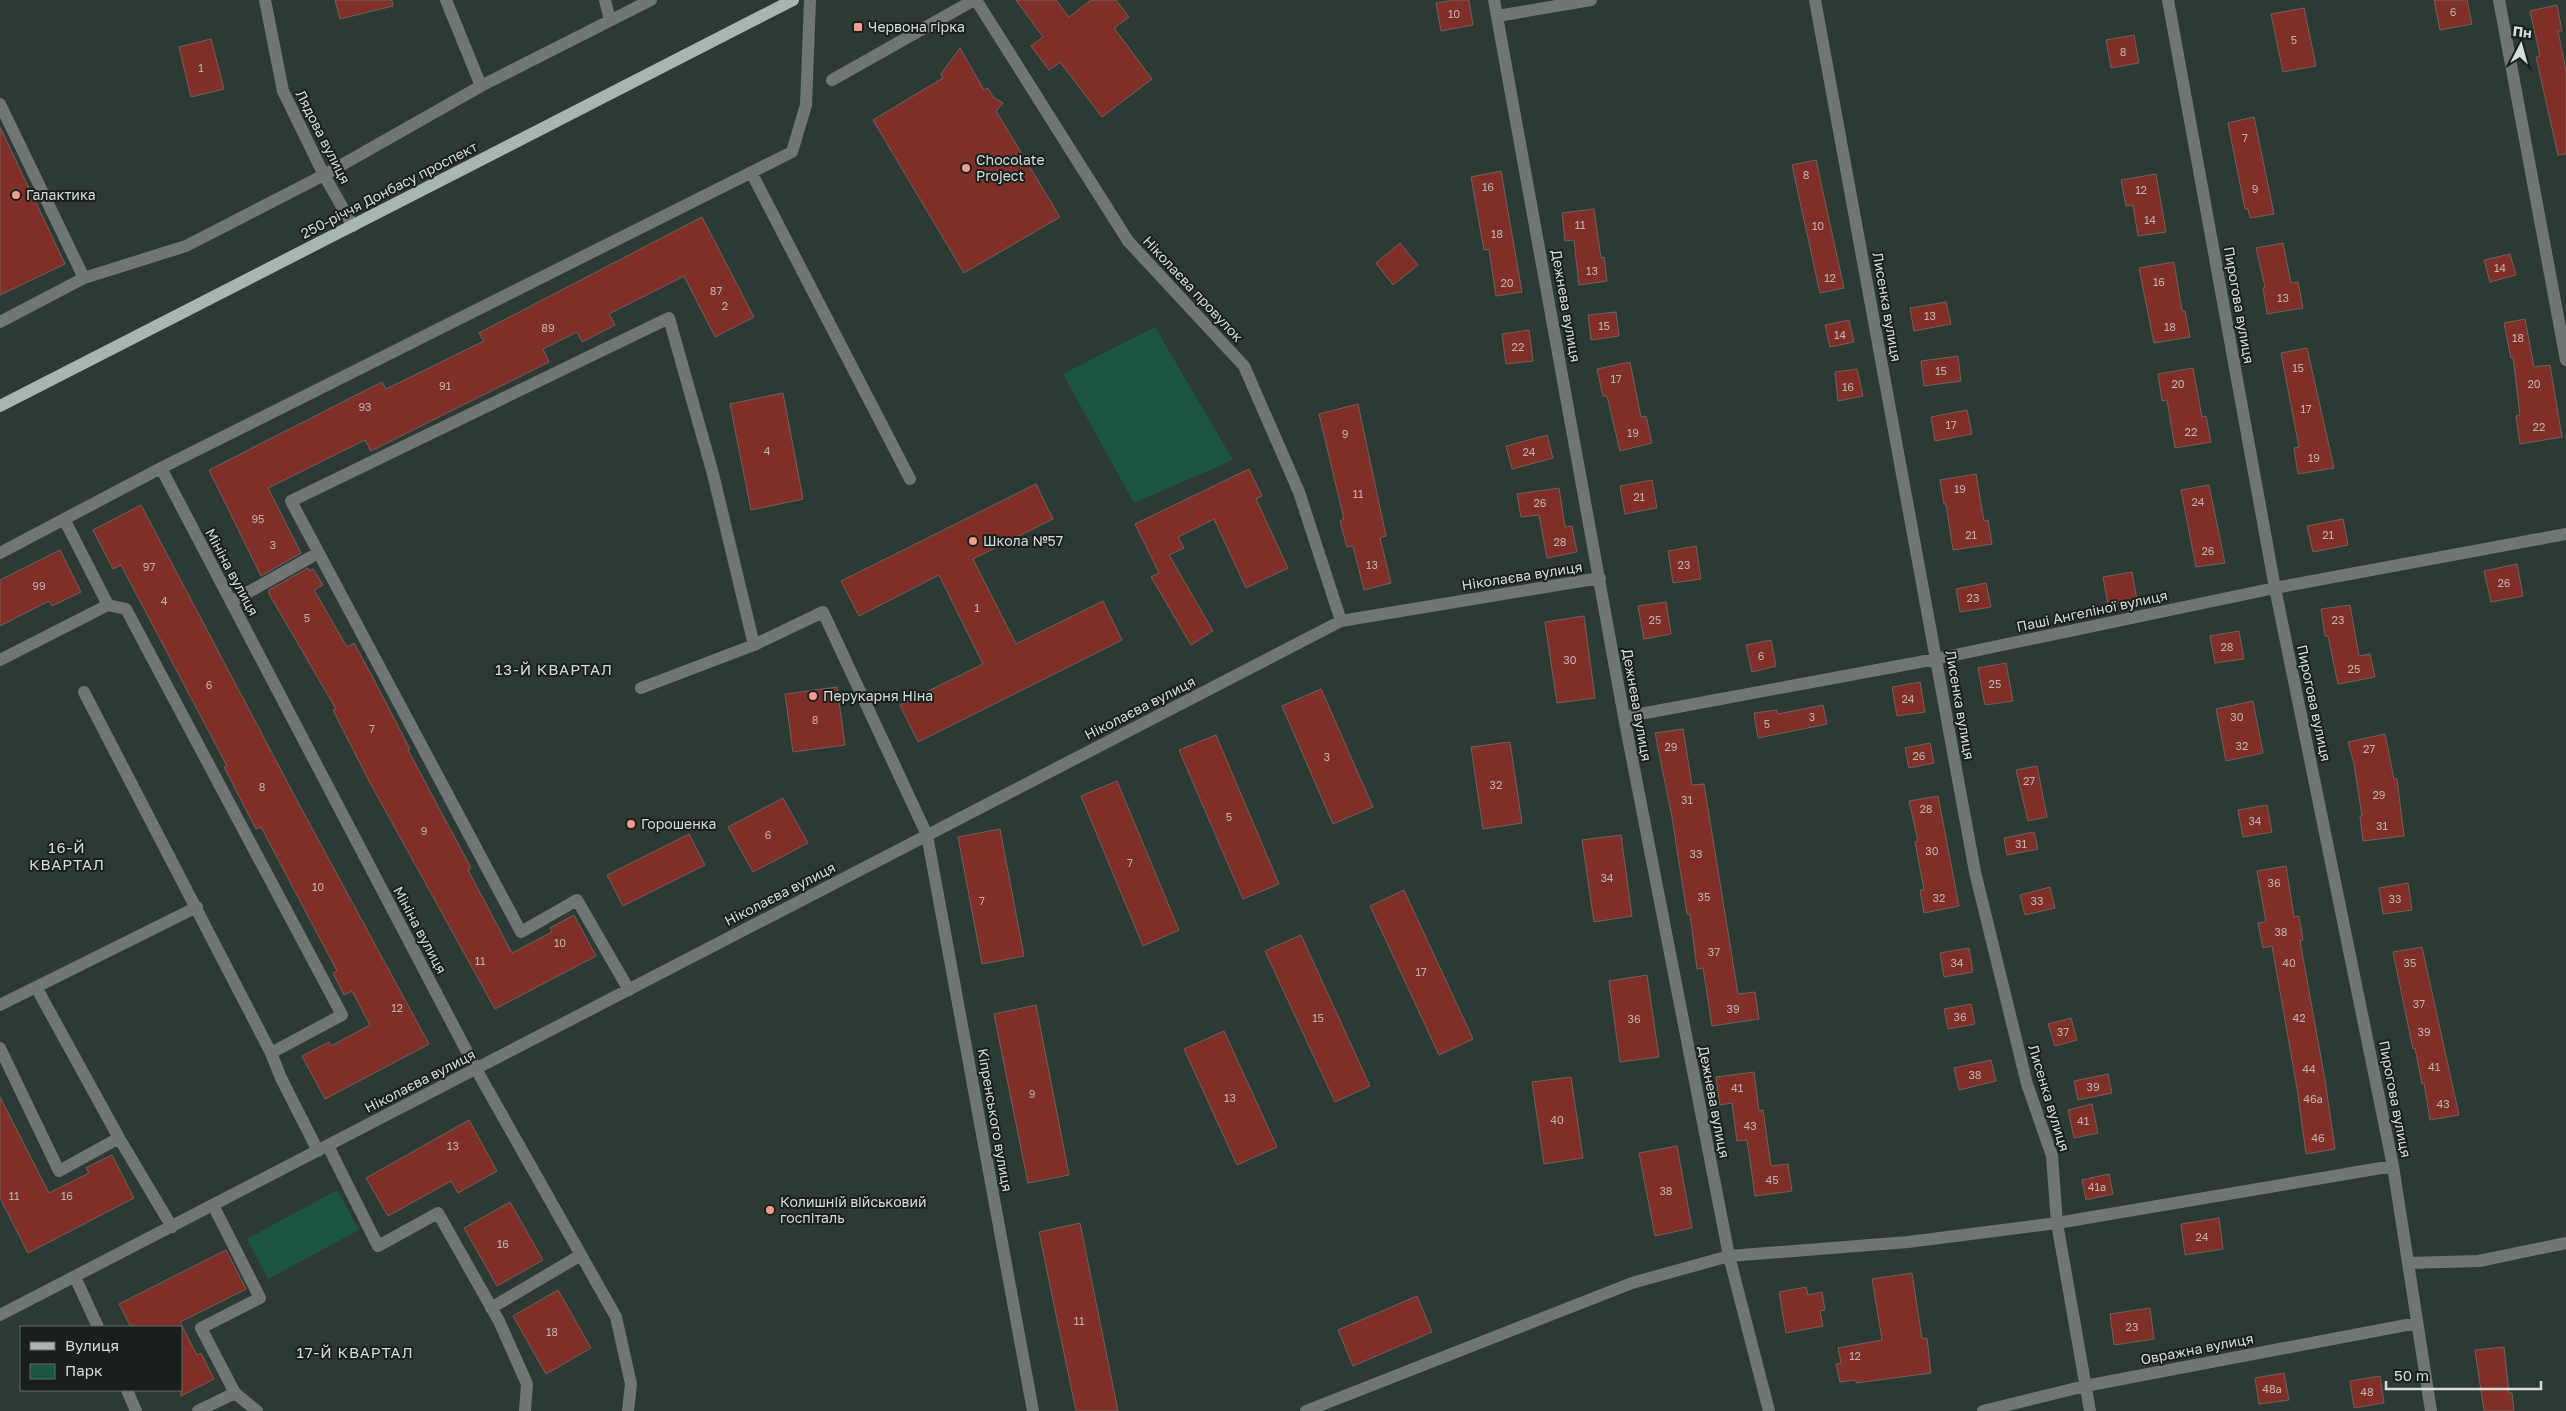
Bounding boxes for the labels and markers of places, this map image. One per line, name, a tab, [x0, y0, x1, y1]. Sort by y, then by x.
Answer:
place label: Червона гірка	[868, 18, 965, 35]
marker: Червона гірка	[852, 21, 864, 33]
place label: Chocolate Project	[976, 151, 1045, 184]
marker: Chocolate Project	[960, 162, 972, 174]
place label: Галактика	[26, 186, 96, 203]
marker: Галактика	[10, 189, 22, 201]
place label: Школа №57	[983, 532, 1063, 549]
marker: Школа №57	[967, 535, 979, 547]
place label: Перукарня Ніна	[823, 687, 933, 704]
marker: Перукарня Ніна	[807, 690, 819, 702]
place label: Горошенка	[641, 815, 717, 832]
marker: Горошенка	[625, 818, 637, 830]
place label: Колишній військовий госпіталь	[780, 1193, 927, 1226]
marker: Колишній військовий госпіталь	[764, 1204, 776, 1216]

